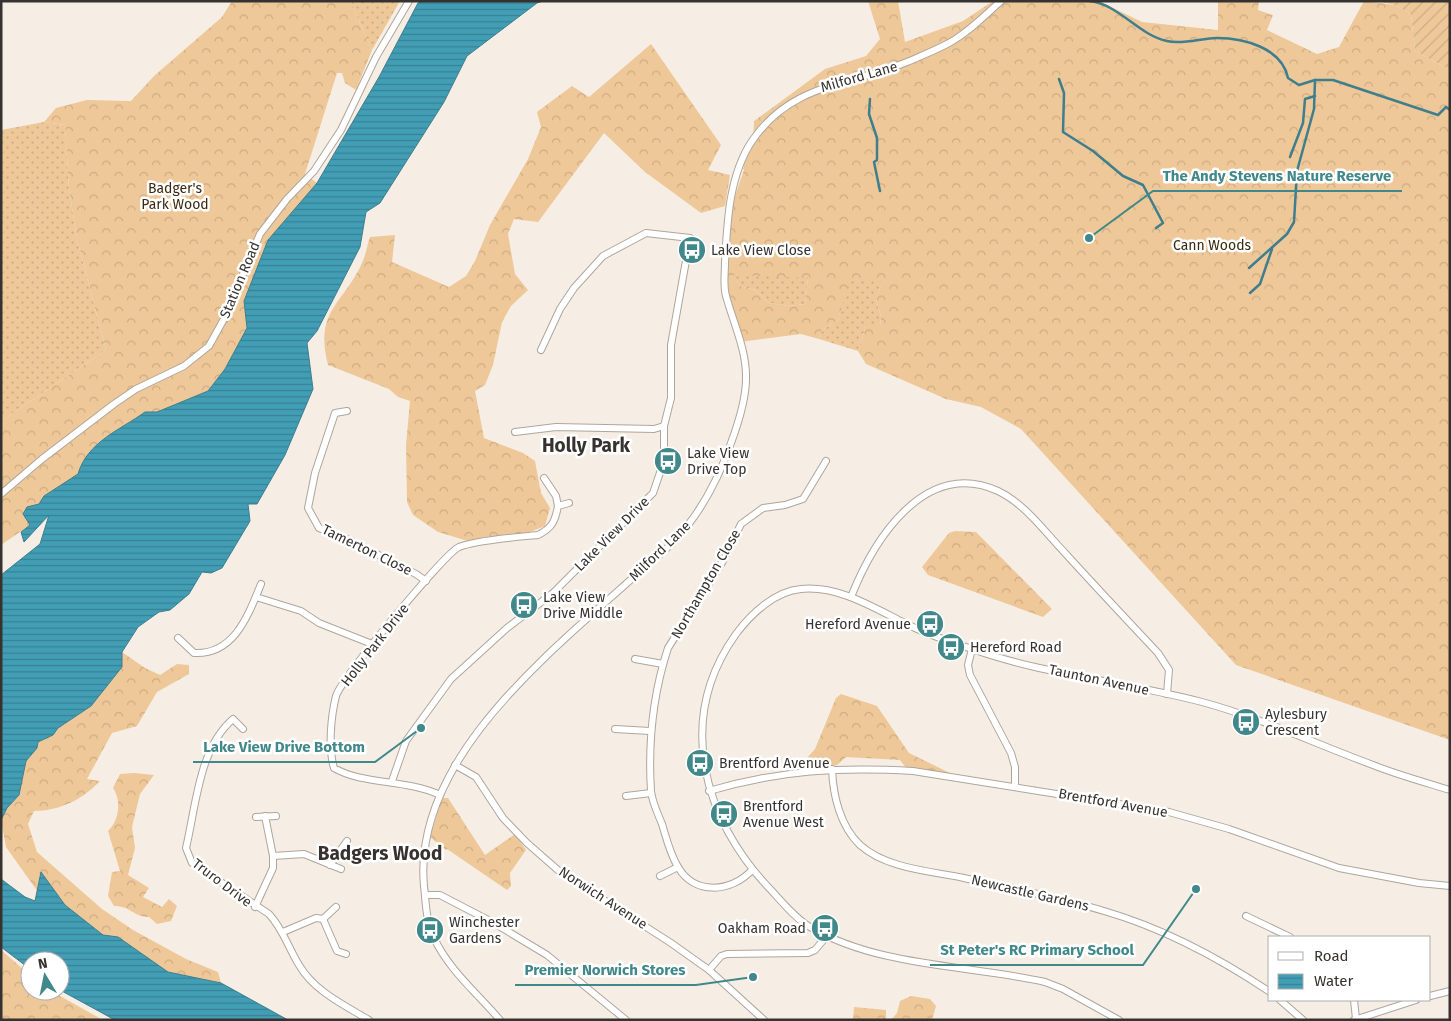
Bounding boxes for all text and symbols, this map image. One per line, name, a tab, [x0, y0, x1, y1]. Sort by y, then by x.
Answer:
street label: Milford Lane	[819, 58, 899, 96]
callout: The Andy Stevens Nature Reserve	[1153, 161, 1402, 191]
text: The Andy Stevens Nature Reserve	[1163, 167, 1391, 185]
park label: Badger's Park Wood	[141, 180, 209, 213]
bus stop icon: Lake View Close	[677, 235, 707, 265]
park label: Cann Woods	[1173, 237, 1252, 254]
street label: Station Road	[216, 239, 264, 321]
place label: Lake View Close	[711, 242, 811, 259]
district label: Holly Park	[542, 434, 631, 457]
place label: Lake View Drive Top	[687, 445, 749, 478]
bus stop icon: Lake View Drive Top	[653, 446, 683, 476]
street label: Lake View Drive	[571, 493, 653, 575]
street label: Milford Lane	[626, 517, 694, 585]
street label: Tamerton Close	[319, 521, 415, 579]
street label: Northampton Close	[668, 526, 744, 642]
place label: Lake View Drive Middle	[543, 589, 623, 622]
bus stop icon: Lake View Drive Middle	[509, 590, 539, 620]
street label: Holly Park Drive	[337, 600, 413, 690]
bus stop icon: Hereford Avenue	[915, 609, 945, 639]
place label: Hereford Avenue	[805, 616, 911, 633]
bus stop icon: Hereford Road	[936, 632, 966, 662]
place label: Hereford Road	[970, 639, 1062, 656]
street label: Taunton Avenue	[1047, 661, 1151, 699]
place label: Aylesbury Crescent	[1265, 706, 1327, 739]
bus stop icon: Aylesbury Crescent	[1231, 707, 1261, 737]
callout: Lake View Drive Bottom	[193, 732, 375, 762]
text: Lake View Drive Bottom	[203, 738, 365, 756]
bus stop icon: Brentford Avenue	[685, 748, 715, 778]
place label: Brentford Avenue	[719, 755, 830, 772]
street label: Brentford Avenue	[1057, 785, 1169, 821]
place label: Brentford Avenue West	[743, 798, 825, 831]
bus stop icon: Brentford Avenue West	[709, 799, 739, 829]
district label: Badgers Wood	[318, 842, 442, 865]
street label: Truro Drive	[189, 855, 255, 911]
street label: Norwich Avenue	[556, 863, 650, 933]
street label: Newcastle Gardens	[969, 871, 1091, 915]
bus stop icon: Oakham Road	[810, 913, 840, 943]
place label: Winchester Gardens	[449, 914, 520, 947]
bus stop icon: Winchester Gardens	[415, 915, 445, 945]
place label: Oakham Road	[718, 920, 806, 937]
callout: St Peter's RC Primary School	[930, 935, 1143, 965]
legend	[1268, 936, 1431, 1001]
text: St Peter's RC Primary School	[940, 941, 1134, 959]
text: Road	[1314, 947, 1349, 965]
north arrow	[20, 951, 70, 1001]
text: N	[37, 955, 49, 973]
callout: Premier Norwich Stores	[515, 955, 696, 985]
text: Premier Norwich Stores	[525, 961, 685, 979]
text: Water	[1314, 972, 1353, 990]

